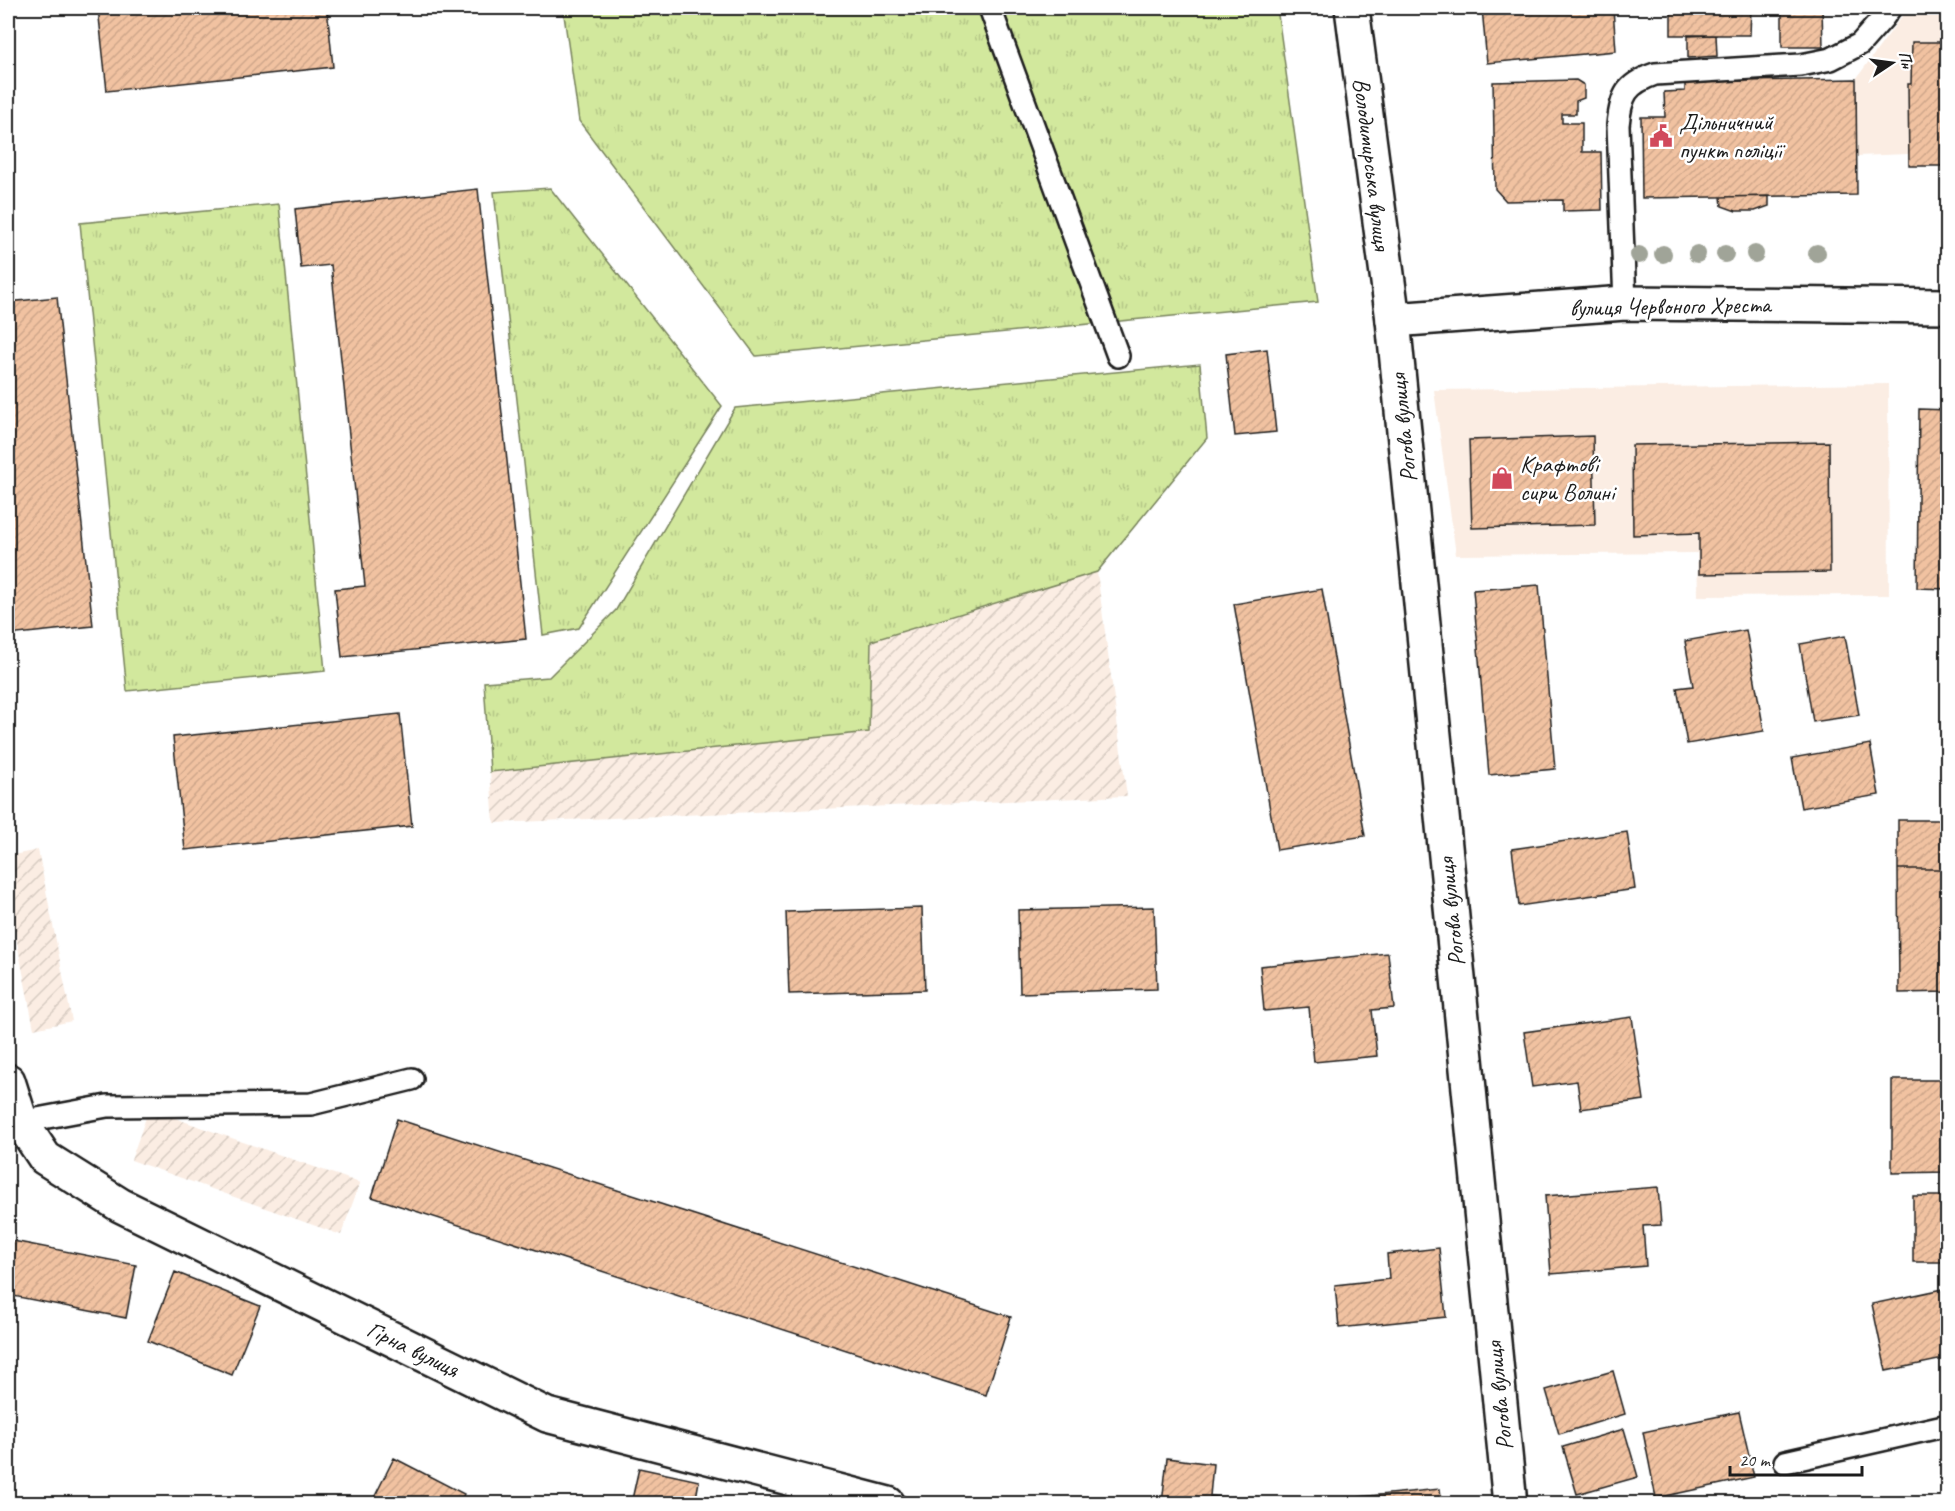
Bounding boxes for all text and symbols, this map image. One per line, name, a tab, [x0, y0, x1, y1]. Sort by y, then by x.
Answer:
north arrow	[1862, 33, 1922, 93]
text: Пн	[1894, 49, 1917, 71]
street label: Володимирська вулиця	[1347, 76, 1398, 253]
place label: Дільничний пункт поліції	[1679, 107, 1786, 165]
public building icon: Дільничний пункт поліції	[1648, 123, 1674, 149]
street label: вулиця Червоного Хреста	[1569, 289, 1773, 323]
street label: Рогова вулиця	[1382, 371, 1424, 484]
place label: Крафтові сири Волині	[1520, 449, 1617, 507]
shop icon: Крафтові сири Волині	[1489, 465, 1515, 491]
street label: Рогова вулиця	[1430, 855, 1472, 968]
street label: Гірна вулиця	[362, 1314, 465, 1385]
street label: Рогова вулиця	[1478, 1339, 1520, 1452]
scale bar	[1730, 1439, 1862, 1477]
text: 20 m	[1739, 1449, 1772, 1471]

